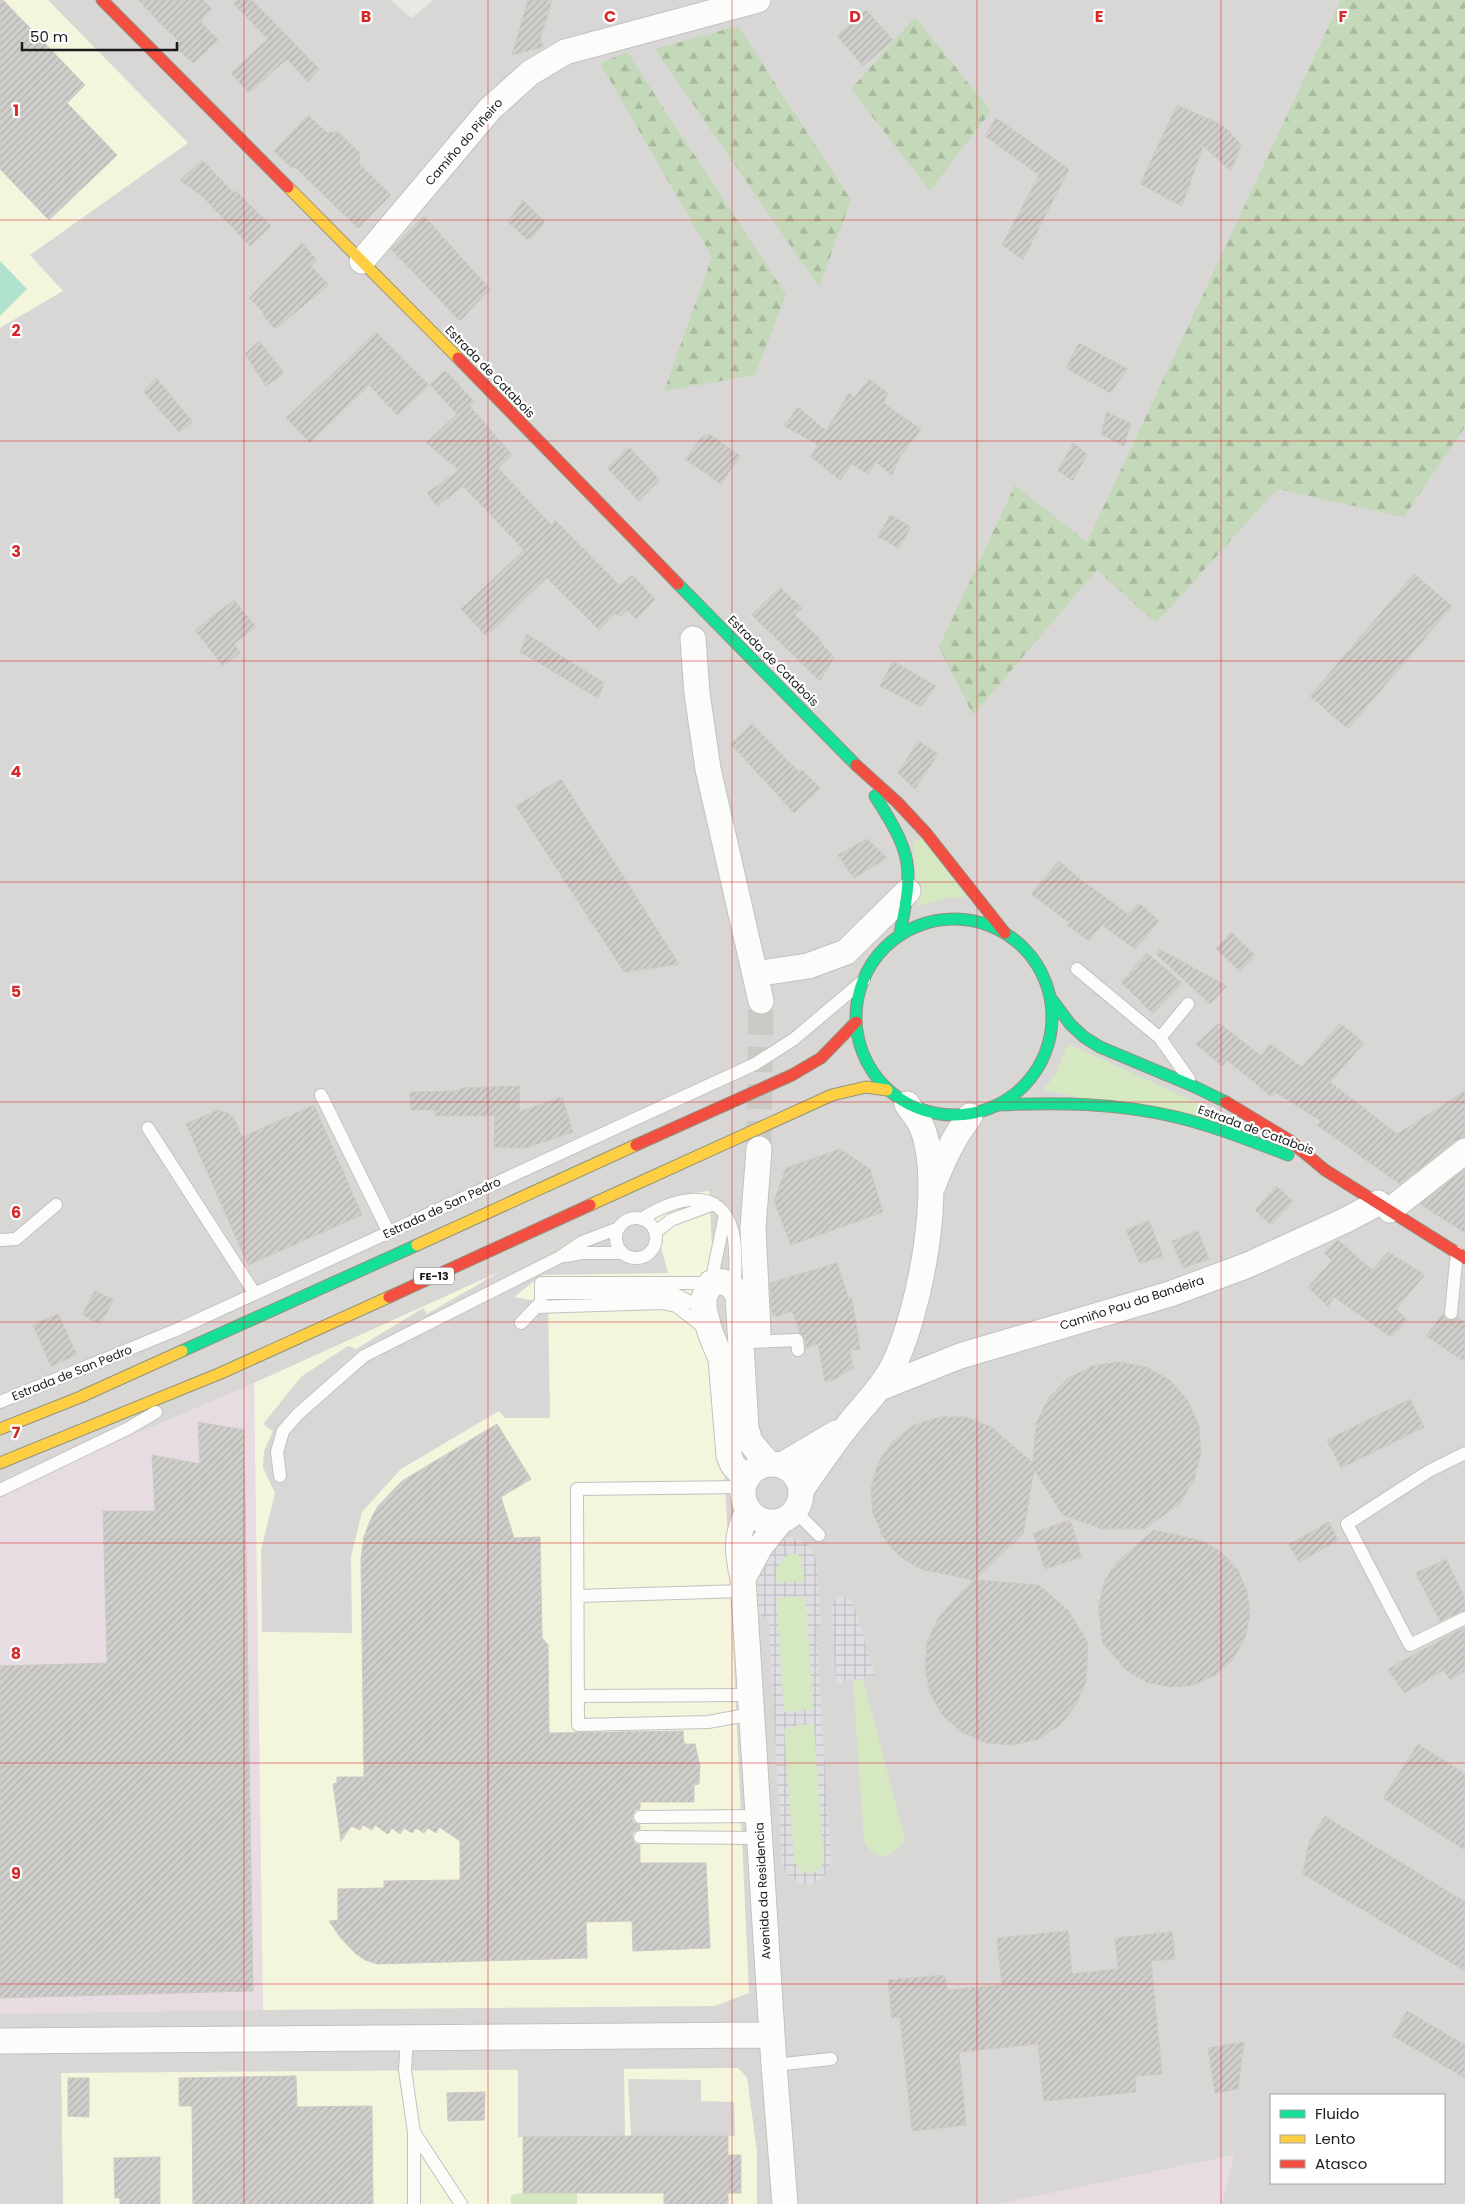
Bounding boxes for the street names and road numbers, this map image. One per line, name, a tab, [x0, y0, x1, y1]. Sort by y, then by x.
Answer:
street label: Camiño do Piñeiro	[421, 94, 506, 189]
street label: Estrada de Catabois	[442, 322, 539, 422]
street label: Estrada de Catabois	[724, 611, 823, 710]
street label: Estrada de Catabois	[1196, 1101, 1317, 1158]
street label: Estrada de San Pedro	[380, 1173, 504, 1242]
road number: FE-13	[414, 1268, 454, 1284]
street label: Camiño Pau da Bandeira	[1057, 1271, 1206, 1334]
street label: Estrada de San Pedro	[9, 1341, 135, 1404]
street label: Avenida da Residencia	[750, 1822, 775, 1960]

